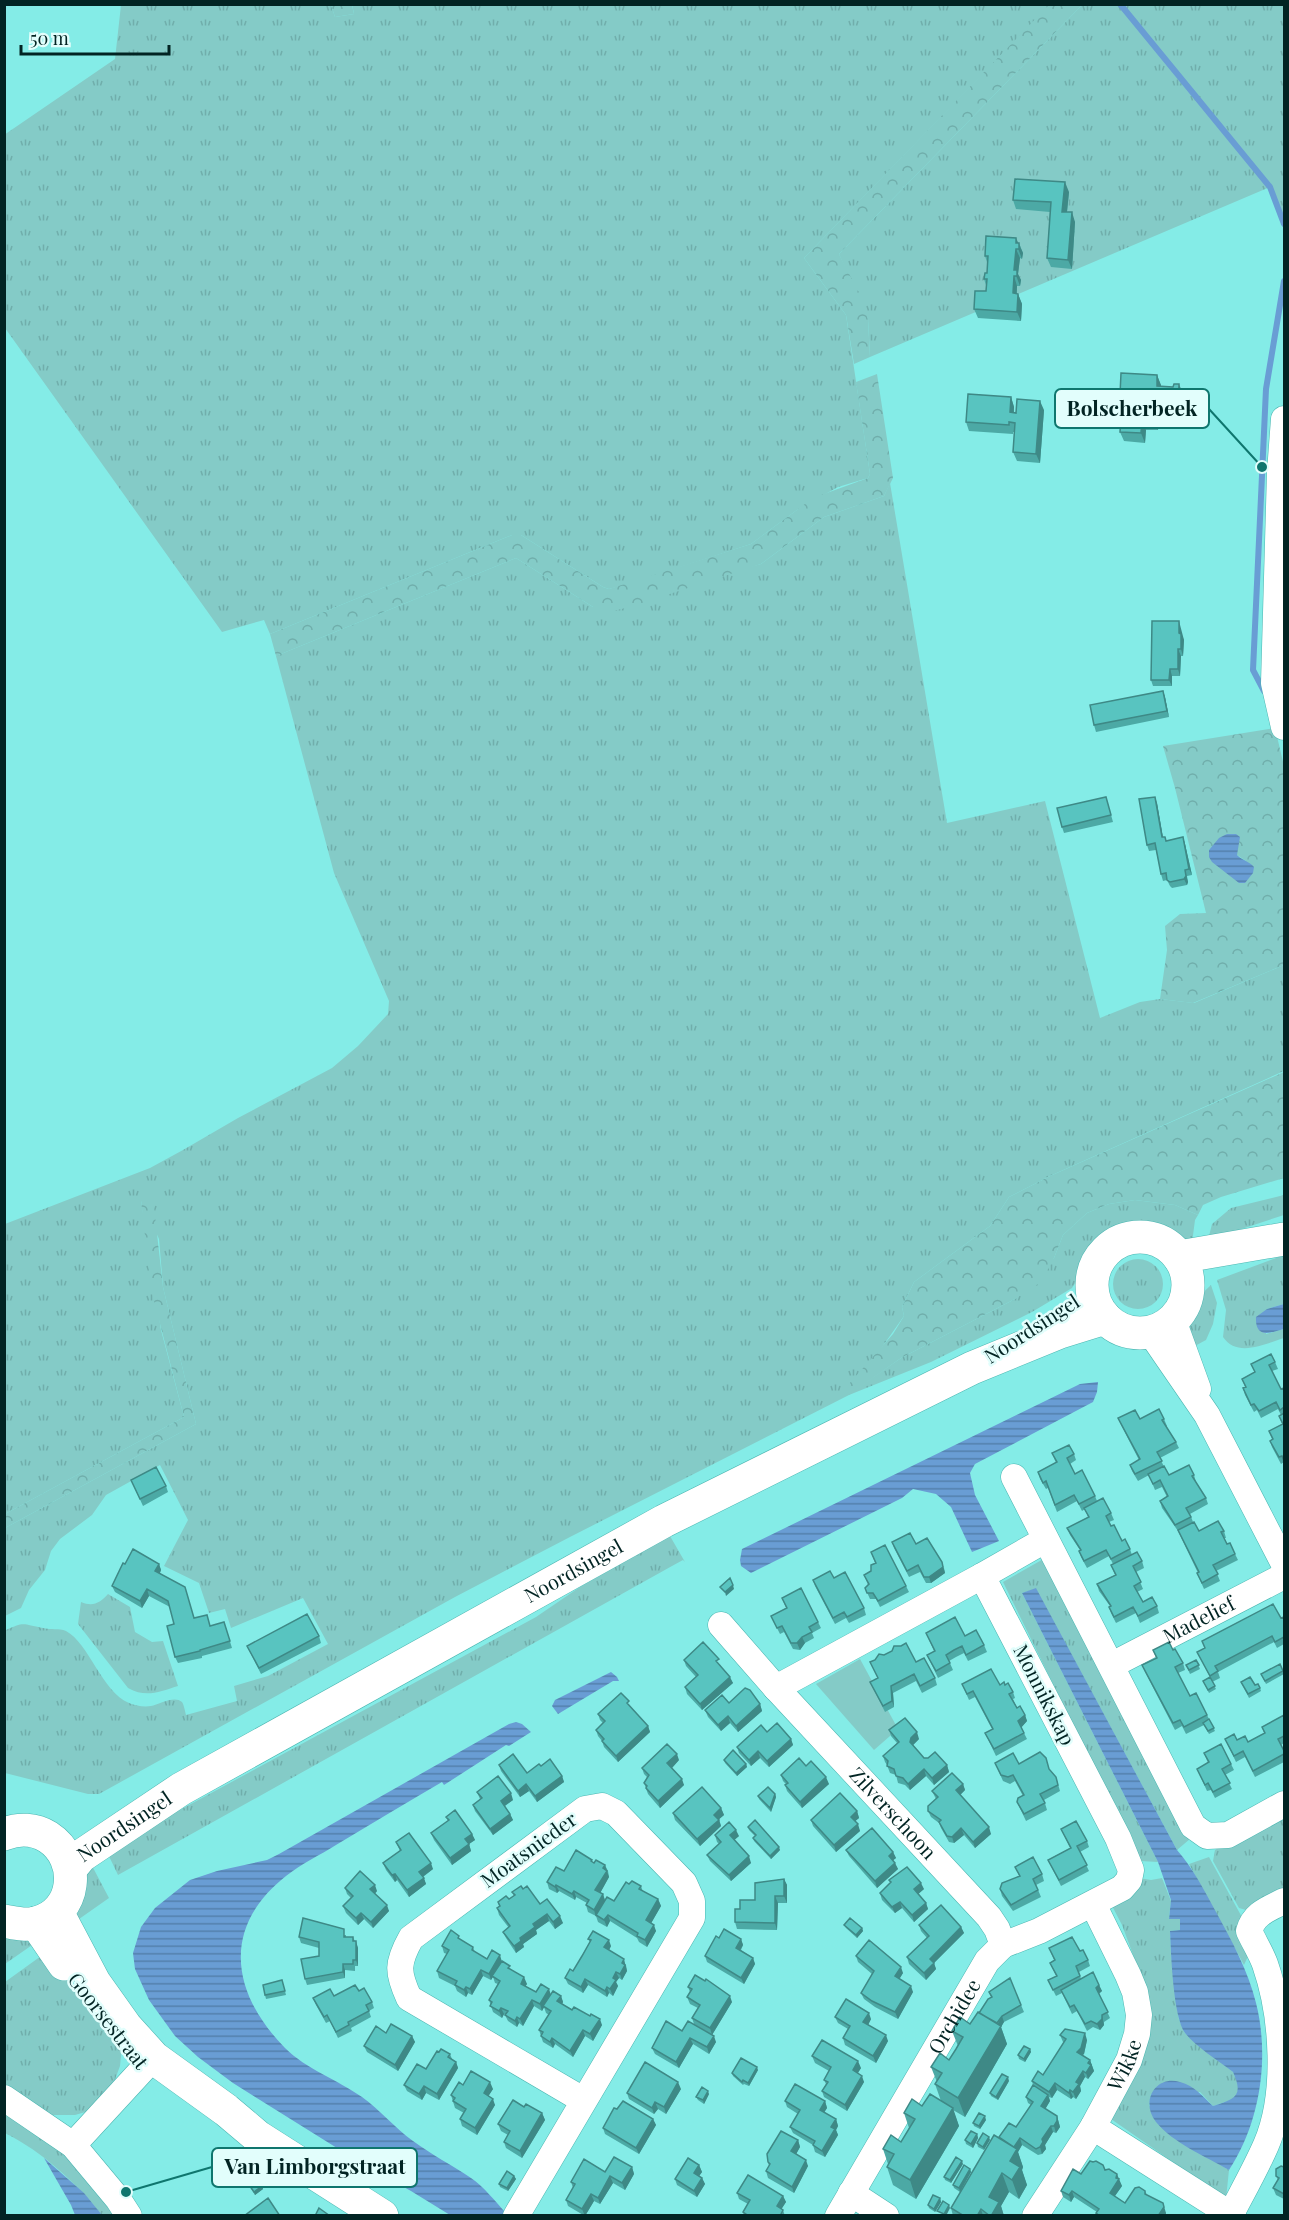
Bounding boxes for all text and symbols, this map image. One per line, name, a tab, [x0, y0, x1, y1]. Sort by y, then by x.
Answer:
scale bar	[21, 18, 170, 56]
text: 50 m	[30, 26, 69, 50]
callout: Bolscherbeek	[1055, 389, 1209, 428]
text: Bolscherbeek	[1067, 393, 1198, 421]
street label: Noordsingel	[978, 1287, 1084, 1369]
street label: Noordsingel	[519, 1532, 627, 1608]
street label: Madelief	[1158, 1588, 1240, 1648]
street label: Monnikskap	[1008, 1639, 1082, 1749]
street label: Zilverschoon	[844, 1761, 943, 1864]
street label: Noordsingel	[71, 1784, 177, 1867]
street label: Moatsnieder	[475, 1805, 582, 1893]
street label: Goorsestraat	[63, 1966, 156, 2075]
street label: Orchidee	[921, 1973, 986, 2058]
street label: Wikke	[1099, 2036, 1147, 2096]
callout: Van Limborgstraat	[212, 2148, 417, 2187]
text: Van Limborgstraat	[223, 2151, 406, 2179]

